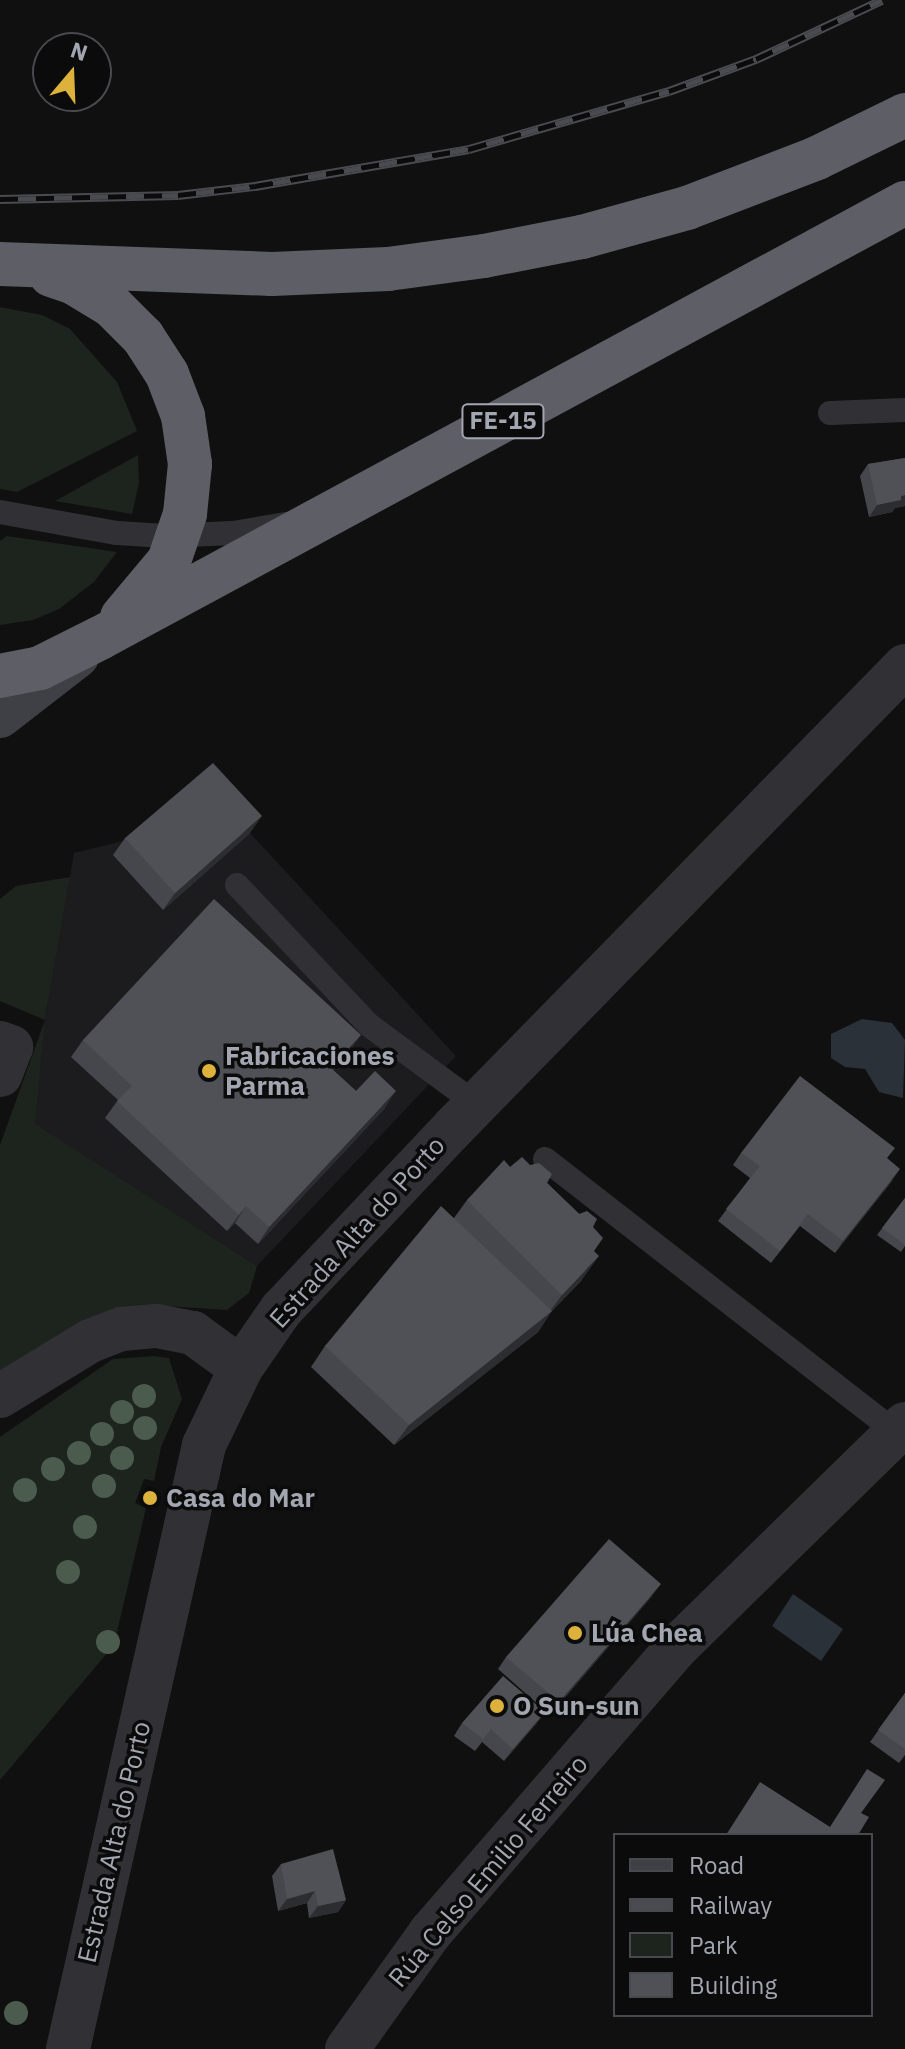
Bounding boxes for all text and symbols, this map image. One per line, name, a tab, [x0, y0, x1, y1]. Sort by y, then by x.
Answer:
north arrow	[32, 32, 112, 112]
text: N	[67, 34, 92, 67]
road number: FE-15	[461, 401, 545, 441]
place label: Fabricaciones Parma	[225, 1040, 395, 1102]
marker: Fabricaciones Parma	[200, 1062, 218, 1080]
street label: Estrada Alta do Porto	[263, 1130, 451, 1334]
place label: Casa do Mar	[166, 1482, 315, 1514]
marker: Casa do Mar	[141, 1489, 159, 1507]
place label: Lúa Chea	[591, 1617, 703, 1649]
marker: Lúa Chea	[566, 1624, 584, 1642]
place label: O Sun-sun	[513, 1690, 640, 1722]
marker: O Sun-sun	[488, 1697, 506, 1715]
street label: Estrada Alta do Porto	[71, 1718, 157, 1966]
street label: Rúa Celso Emilio Ferreiro	[382, 1749, 594, 1993]
legend	[613, 1833, 873, 2017]
text: Road	[689, 1849, 744, 1881]
text: Railway	[689, 1889, 772, 1921]
text: Park	[689, 1929, 738, 1961]
text: Building	[689, 1969, 777, 2001]

